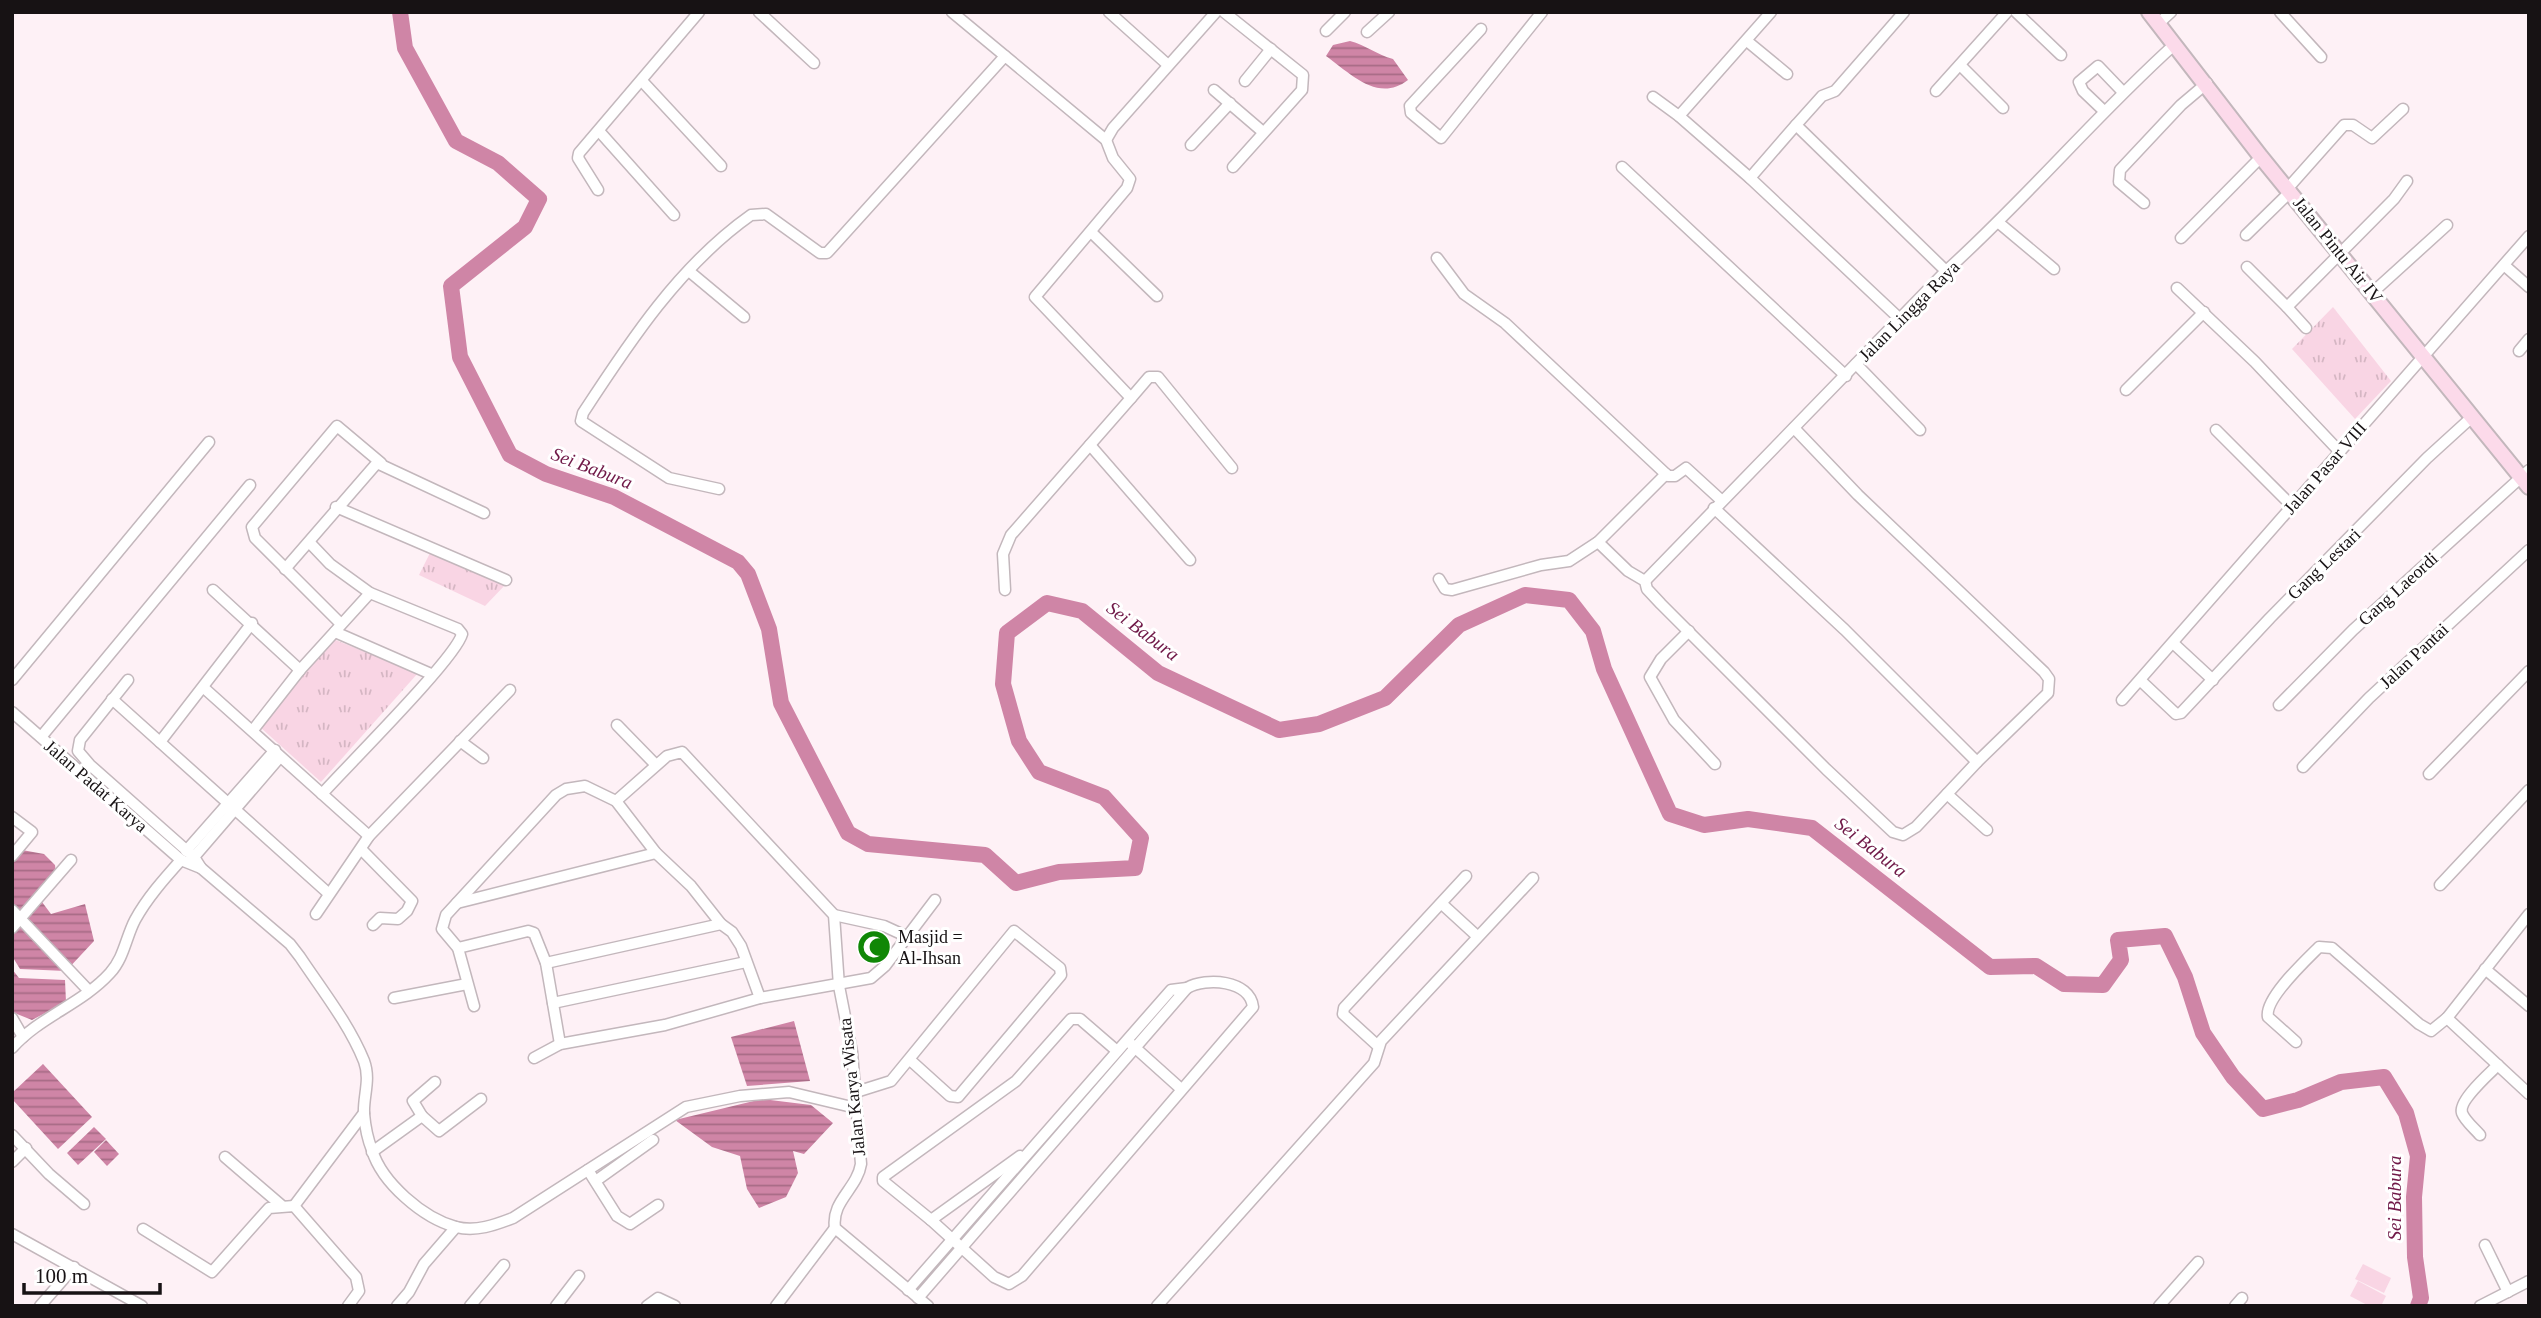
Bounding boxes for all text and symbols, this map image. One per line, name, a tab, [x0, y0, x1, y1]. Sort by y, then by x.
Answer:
street label: Jalan Pintu Air IV	[2289, 193, 2387, 307]
street label: Jalan Lingga Raya	[1855, 257, 1963, 365]
street label: Jalan Pasar VIII	[2280, 418, 2370, 518]
water label: Sei Babura	[549, 443, 635, 493]
street label: Gang Lestari	[2283, 524, 2365, 604]
street label: Gang Laeordi	[2354, 548, 2442, 630]
water label: Sei Babura	[1103, 597, 1183, 665]
street label: Jalan Pantai	[2376, 619, 2452, 693]
street label: Jalan Padat Karya	[40, 736, 152, 836]
water label: Sei Babura	[1831, 813, 1911, 881]
place label: Masjid = Al-Ihsan	[898, 927, 963, 968]
mosque icon: Masjid = Al-Ihsan	[855, 928, 893, 966]
street label: Jalan Karya Wisata	[835, 1017, 869, 1157]
water label: Sei Babura	[2384, 1156, 2405, 1240]
scale bar	[24, 1252, 161, 1296]
text: 100 m	[35, 1264, 88, 1288]

